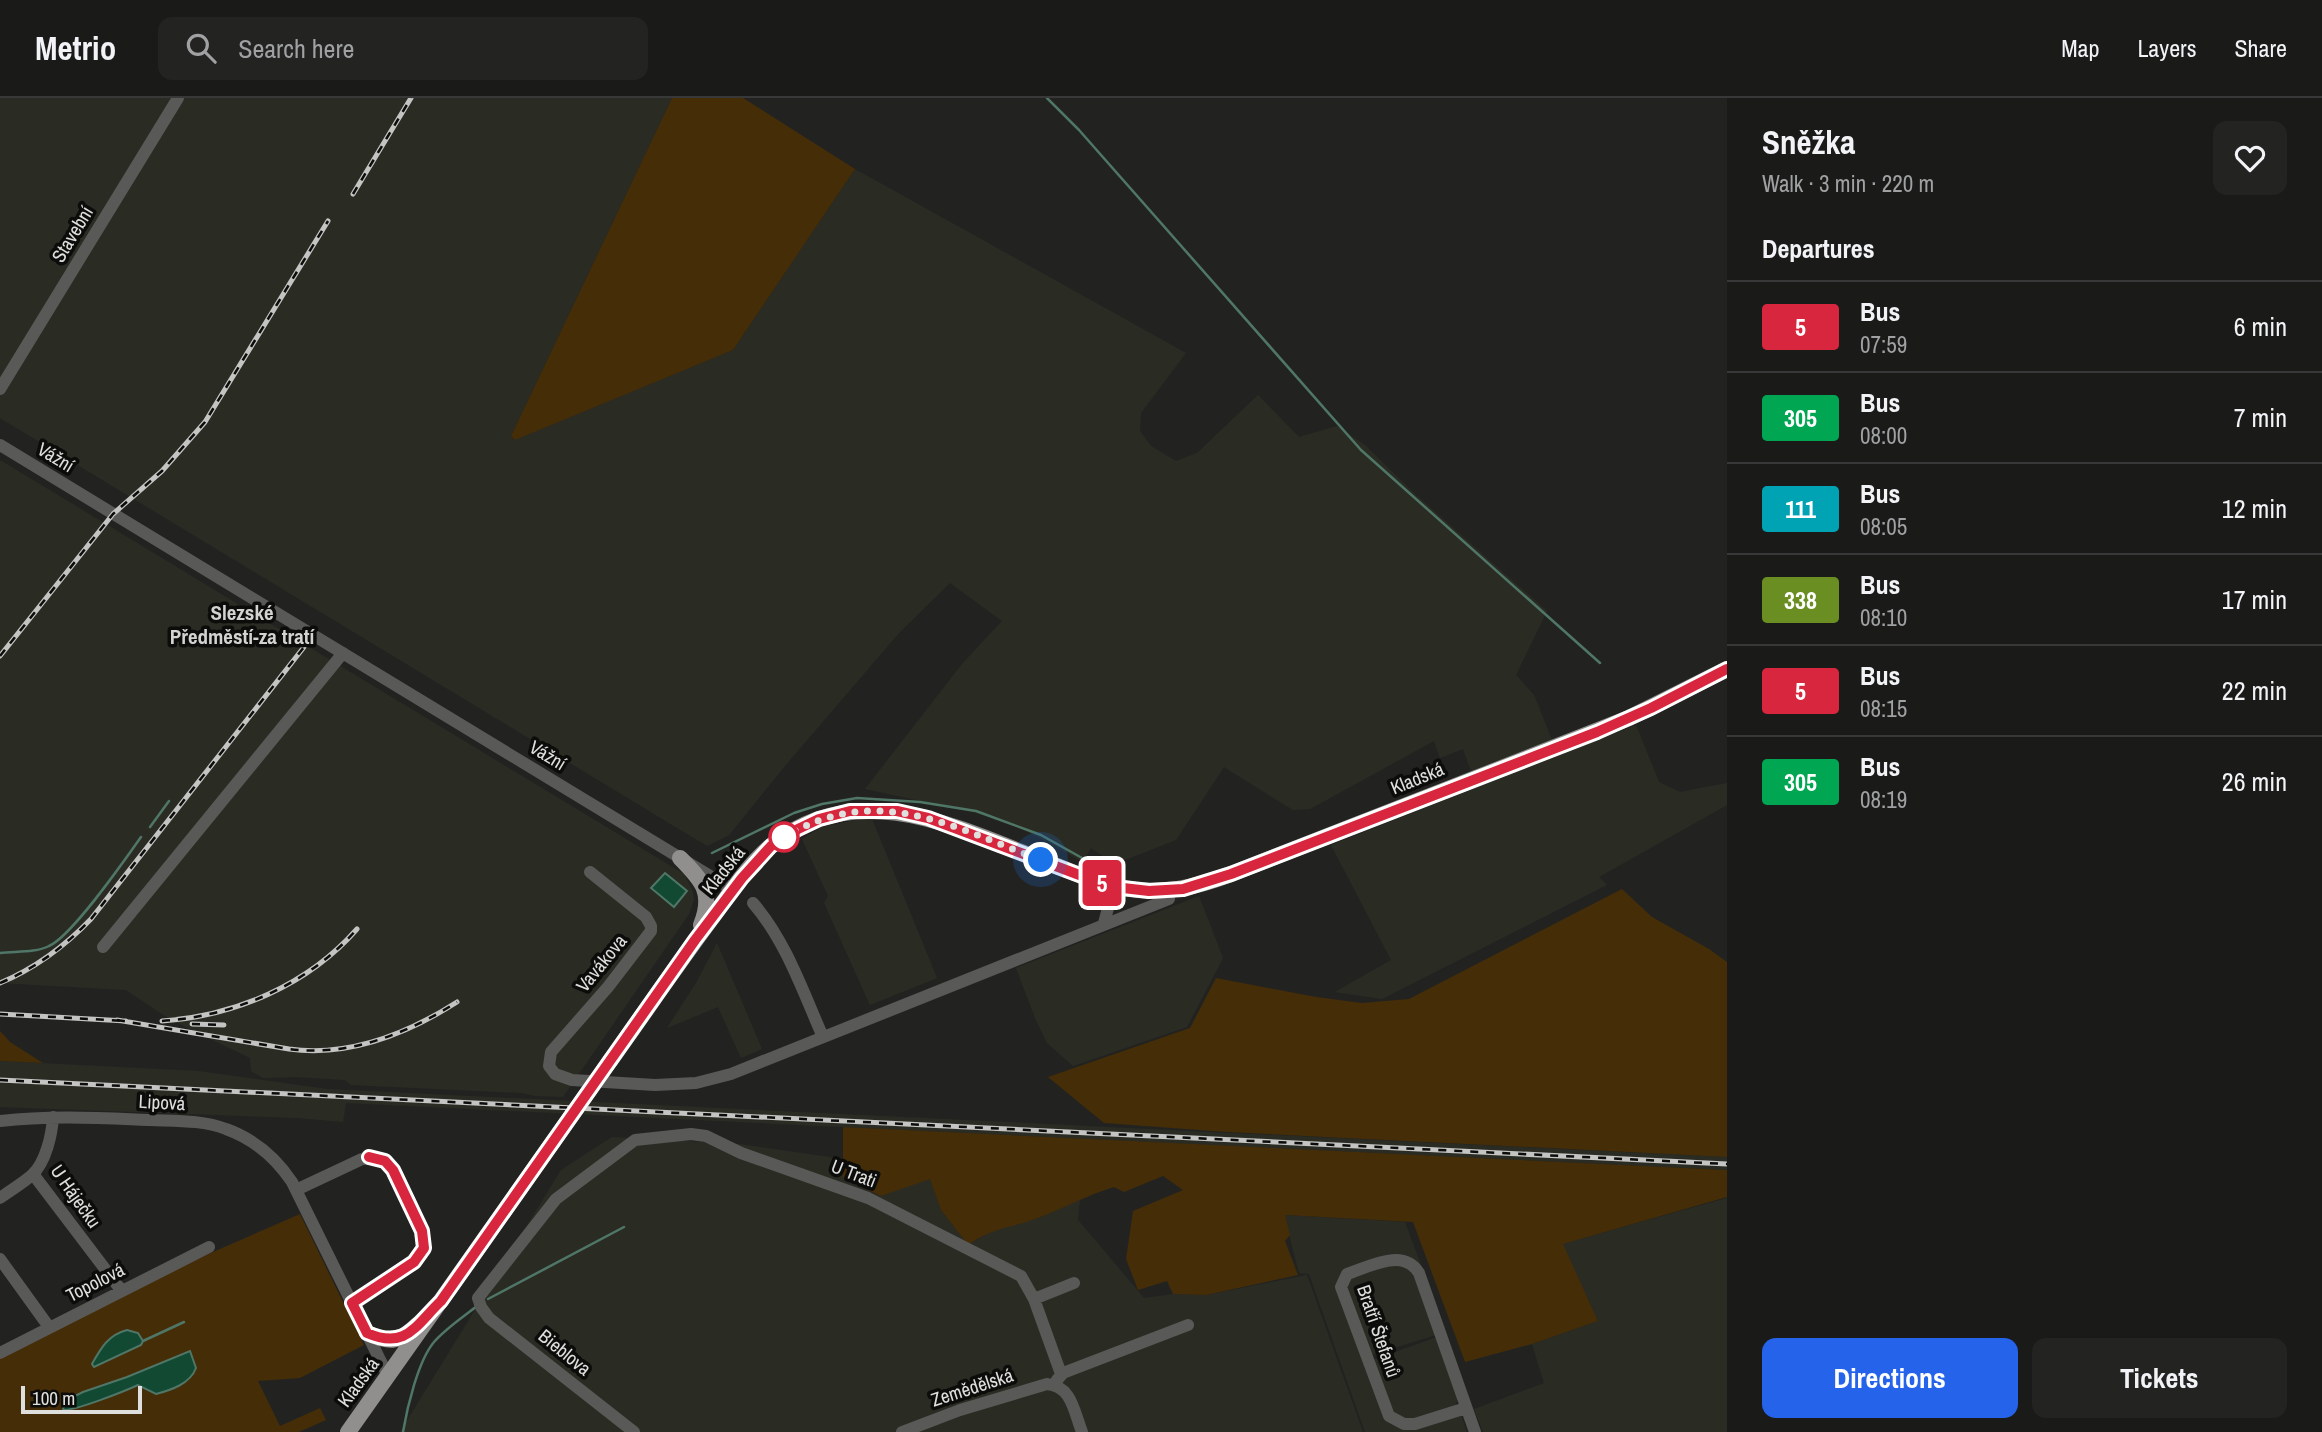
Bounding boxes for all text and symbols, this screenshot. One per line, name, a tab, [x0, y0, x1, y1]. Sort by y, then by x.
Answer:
search box	[158, 17, 648, 80]
text: Metrio	[35, 26, 116, 70]
icon: search	[182, 29, 220, 67]
text: Search here	[238, 31, 354, 66]
text: Map	[2061, 32, 2099, 64]
text: Layers	[2137, 32, 2196, 64]
text: Share	[2234, 32, 2287, 64]
text: Sněžka	[1762, 120, 1855, 164]
button: heart	[2213, 121, 2287, 195]
text: Walk · 3 min · 220 m	[1762, 168, 1934, 199]
street label: Stavební	[45, 200, 99, 267]
text: Departures	[1762, 231, 1875, 266]
text: Bus	[1860, 294, 1900, 329]
text: 6 min	[2234, 309, 2287, 344]
text: 5	[1795, 311, 1806, 343]
text: 07:59	[1860, 329, 1907, 360]
text: Bus	[1860, 385, 1900, 420]
text: 7 min	[2234, 400, 2287, 435]
text: 305	[1784, 402, 1817, 434]
text: 08:00	[1860, 420, 1907, 451]
street label: Vážní	[33, 436, 80, 478]
text: Bus	[1860, 476, 1900, 511]
text: 12 min	[2222, 491, 2287, 526]
text: 111	[1785, 493, 1816, 525]
text: 08:05	[1860, 511, 1907, 542]
text: Bus	[1860, 567, 1900, 602]
text: 17 min	[2222, 582, 2287, 617]
text: 338	[1784, 584, 1817, 616]
district label: Slezské Předměstí-za tratí	[170, 598, 315, 651]
text: 08:10	[1860, 602, 1907, 633]
text: Bus	[1860, 658, 1900, 693]
text: 22 min	[2222, 673, 2287, 708]
text: 5	[1795, 675, 1806, 707]
text: 08:15	[1860, 693, 1907, 724]
street label: Vážní	[525, 734, 572, 776]
text: Bus	[1860, 749, 1900, 784]
street label: Kladská	[1386, 755, 1448, 800]
text: 26 min	[2222, 764, 2287, 799]
text: 305	[1784, 766, 1817, 798]
text: 08:19	[1860, 784, 1907, 815]
unlabelled marker	[769, 822, 799, 852]
street label: Kladská	[695, 840, 751, 900]
your location	[1023, 842, 1058, 877]
line badge: 5	[1079, 860, 1125, 906]
text: 5	[1097, 867, 1107, 899]
street label: Vavákova	[570, 928, 632, 997]
street label: Lipová	[138, 1088, 186, 1116]
street label: U Trati	[828, 1152, 880, 1194]
street label: U Háječku	[45, 1159, 107, 1233]
street label: Topolová	[61, 1256, 129, 1308]
street label: Bratří Štefanů	[1351, 1281, 1407, 1381]
street label: Bieblova	[533, 1323, 597, 1381]
button: Directions	[1762, 1338, 2018, 1418]
button: Tickets	[2032, 1338, 2287, 1418]
street label: Kladská	[331, 1352, 385, 1412]
street label: Zemědělská	[928, 1361, 1017, 1412]
scale bar	[21, 1383, 142, 1415]
text: 100 m	[32, 1385, 75, 1411]

